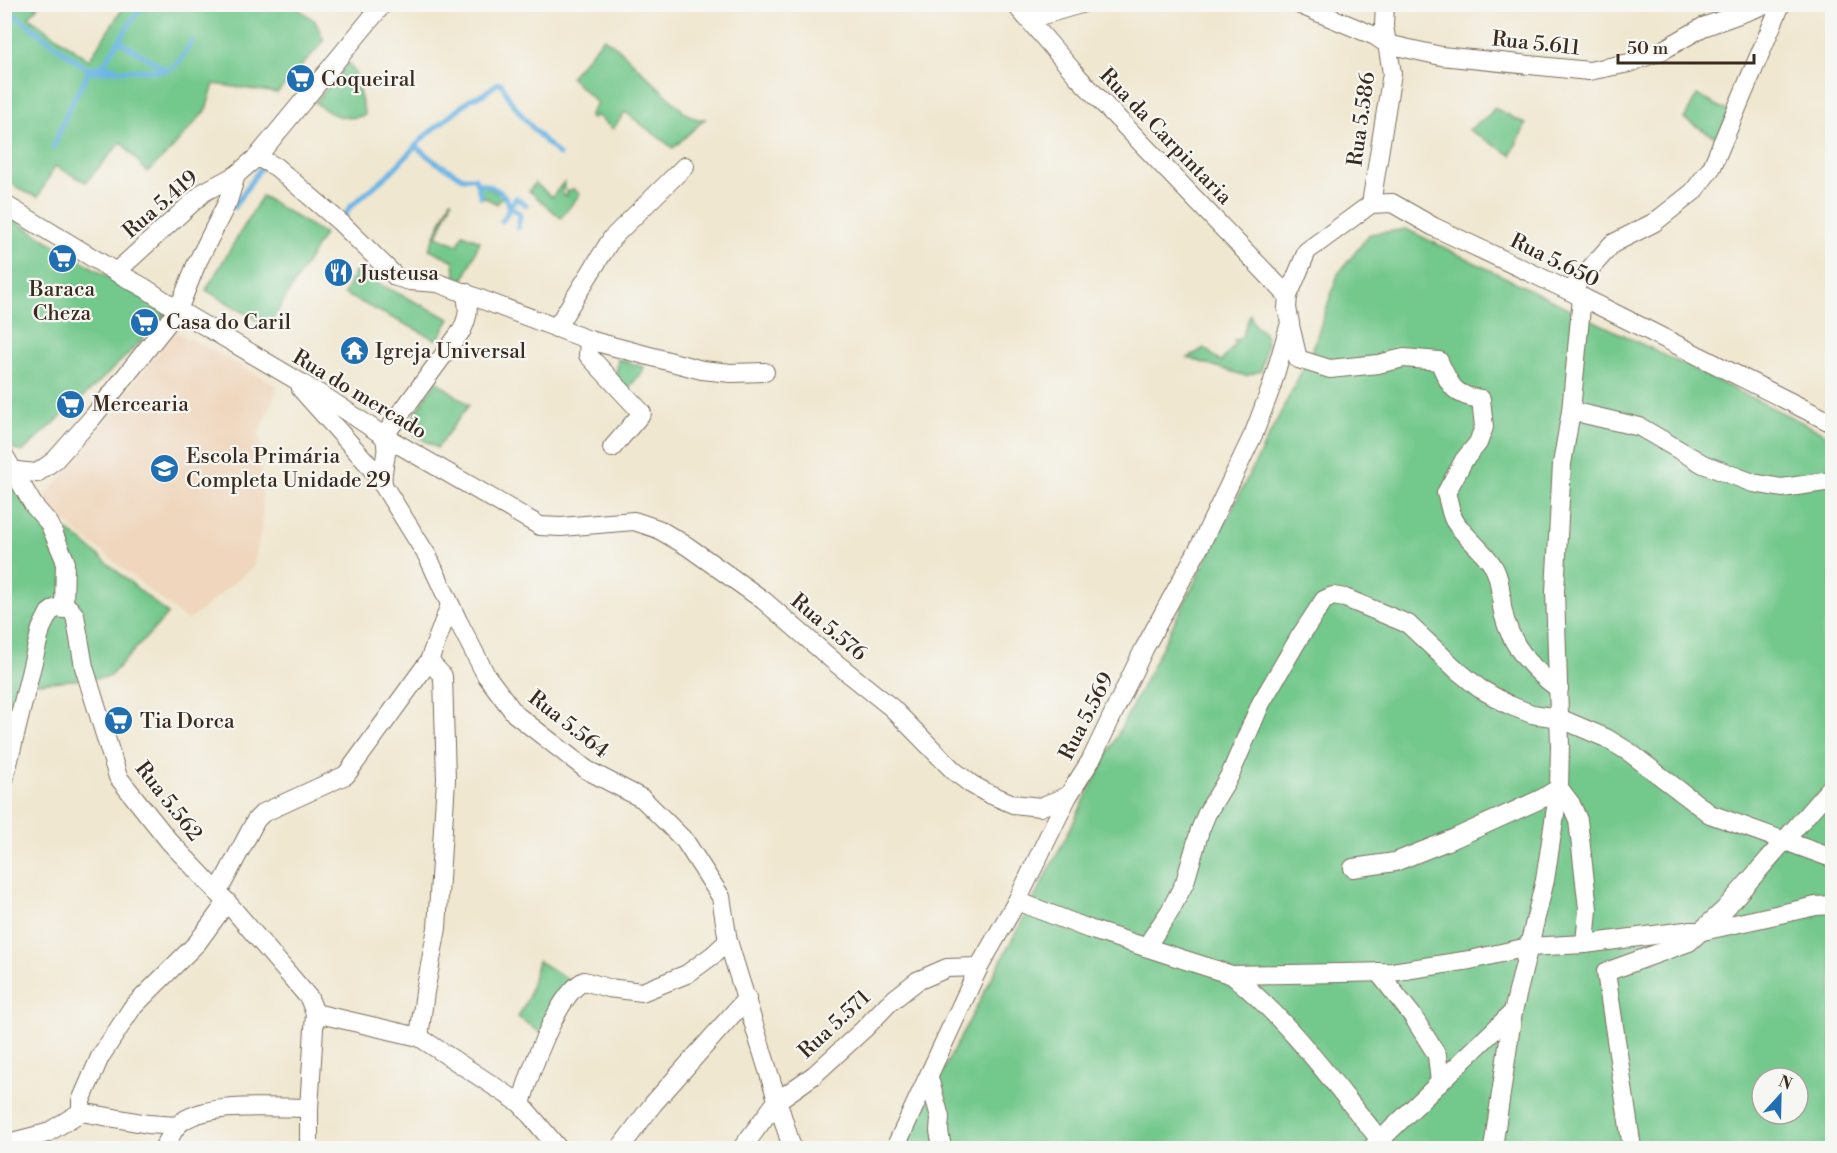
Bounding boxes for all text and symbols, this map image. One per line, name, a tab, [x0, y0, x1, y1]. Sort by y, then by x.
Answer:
street label: Rua 5.611	[1490, 26, 1581, 62]
scale bar	[1618, 27, 1754, 65]
text: 50 m	[1627, 37, 1669, 60]
supermarket icon: Coqueiral	[284, 63, 316, 95]
street label: Rua da Carpintaria	[1093, 63, 1237, 211]
place label: Coqueiral	[321, 67, 416, 93]
street label: Rua 5.586	[1343, 70, 1382, 168]
street label: Rua 5.419	[118, 165, 204, 245]
street label: Rua 5.650	[1506, 228, 1603, 294]
supermarket icon: Baraca Cheza	[46, 242, 78, 274]
restaurant icon: Justeusa	[322, 257, 354, 289]
place label: Justeusa	[358, 261, 439, 287]
place label: Baraca Cheza	[28, 277, 95, 327]
supermarket icon: Casa do Caril	[129, 306, 161, 338]
place label: Casa do Caril	[166, 310, 291, 336]
temple icon: Igreja Universal	[338, 335, 370, 367]
place label: Igreja Universal	[375, 339, 526, 365]
street label: Rua do mercado	[288, 344, 431, 445]
supermarket icon: Mercearia	[55, 388, 87, 420]
place label: Mercearia	[92, 392, 189, 418]
place label: Escola Primária Completa Unidade 29	[186, 444, 391, 494]
school or university icon: Escola Primária Completa Unidade 29	[149, 452, 181, 484]
street label: Rua 5.576	[785, 588, 872, 667]
street label: Rua 5.569	[1054, 668, 1120, 765]
street label: Rua 5.564	[523, 685, 614, 764]
supermarket icon: Tia Dorca	[103, 705, 135, 737]
place label: Tia Dorca	[140, 709, 235, 735]
street label: Rua 5.562	[129, 757, 207, 847]
street label: Rua 5.571	[793, 985, 876, 1065]
north arrow	[1750, 1066, 1810, 1126]
text: N	[1776, 1071, 1795, 1095]

